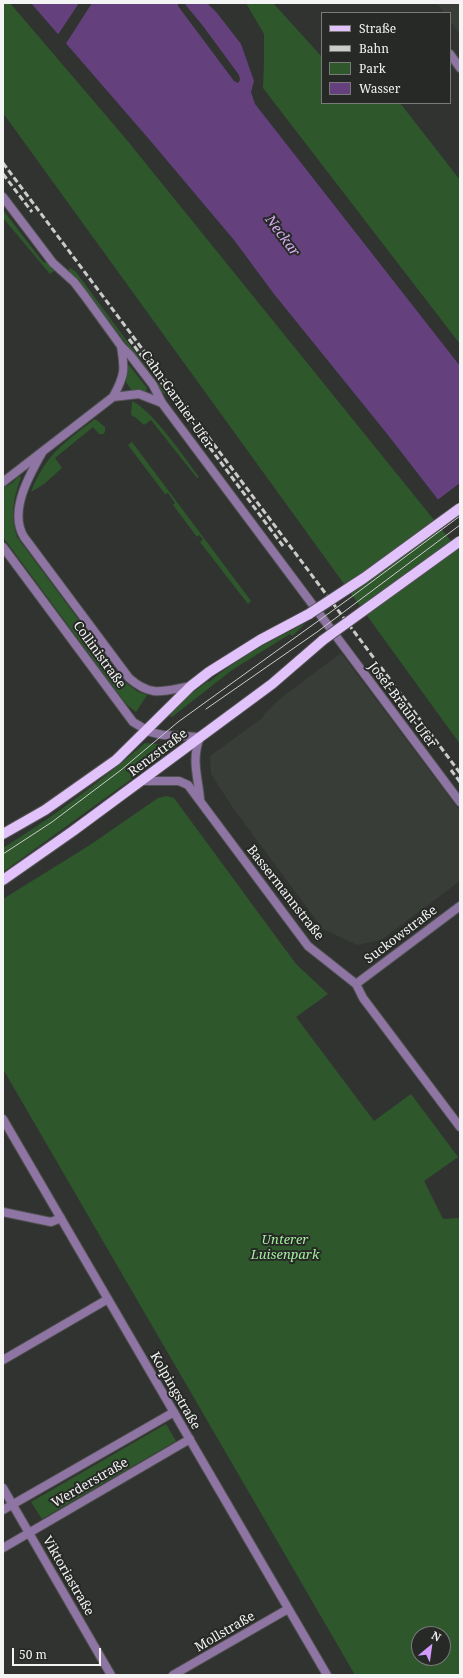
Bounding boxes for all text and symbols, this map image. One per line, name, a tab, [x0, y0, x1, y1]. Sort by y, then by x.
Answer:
legend	[321, 12, 451, 104]
text: Straße	[359, 20, 396, 37]
text: Bahn	[359, 40, 389, 57]
text: Park	[359, 60, 386, 77]
text: Wasser	[359, 80, 400, 97]
water label: Neckar	[261, 212, 303, 260]
street label: Cahn-Garnier-Ufer	[137, 348, 217, 452]
street label: Collinistraße	[69, 618, 129, 692]
street label: Josef-Braun-Ufer	[365, 659, 439, 751]
street label: Renzstraße	[126, 726, 190, 780]
street label: Bassermannstraße	[243, 842, 327, 944]
street label: Suckowstraße	[362, 903, 440, 967]
park label: Unterer Luisenpark	[251, 1232, 319, 1263]
street label: Kolpingstraße	[147, 1349, 203, 1433]
street label: Werderstraße	[49, 1455, 131, 1511]
street label: Viktoriastraße	[39, 1533, 97, 1619]
street label: Mollstraße	[192, 1609, 258, 1655]
north arrow	[411, 1626, 451, 1666]
text: N	[429, 1627, 444, 1645]
scale bar	[14, 1640, 103, 1666]
text: 50 m	[19, 1646, 47, 1663]

